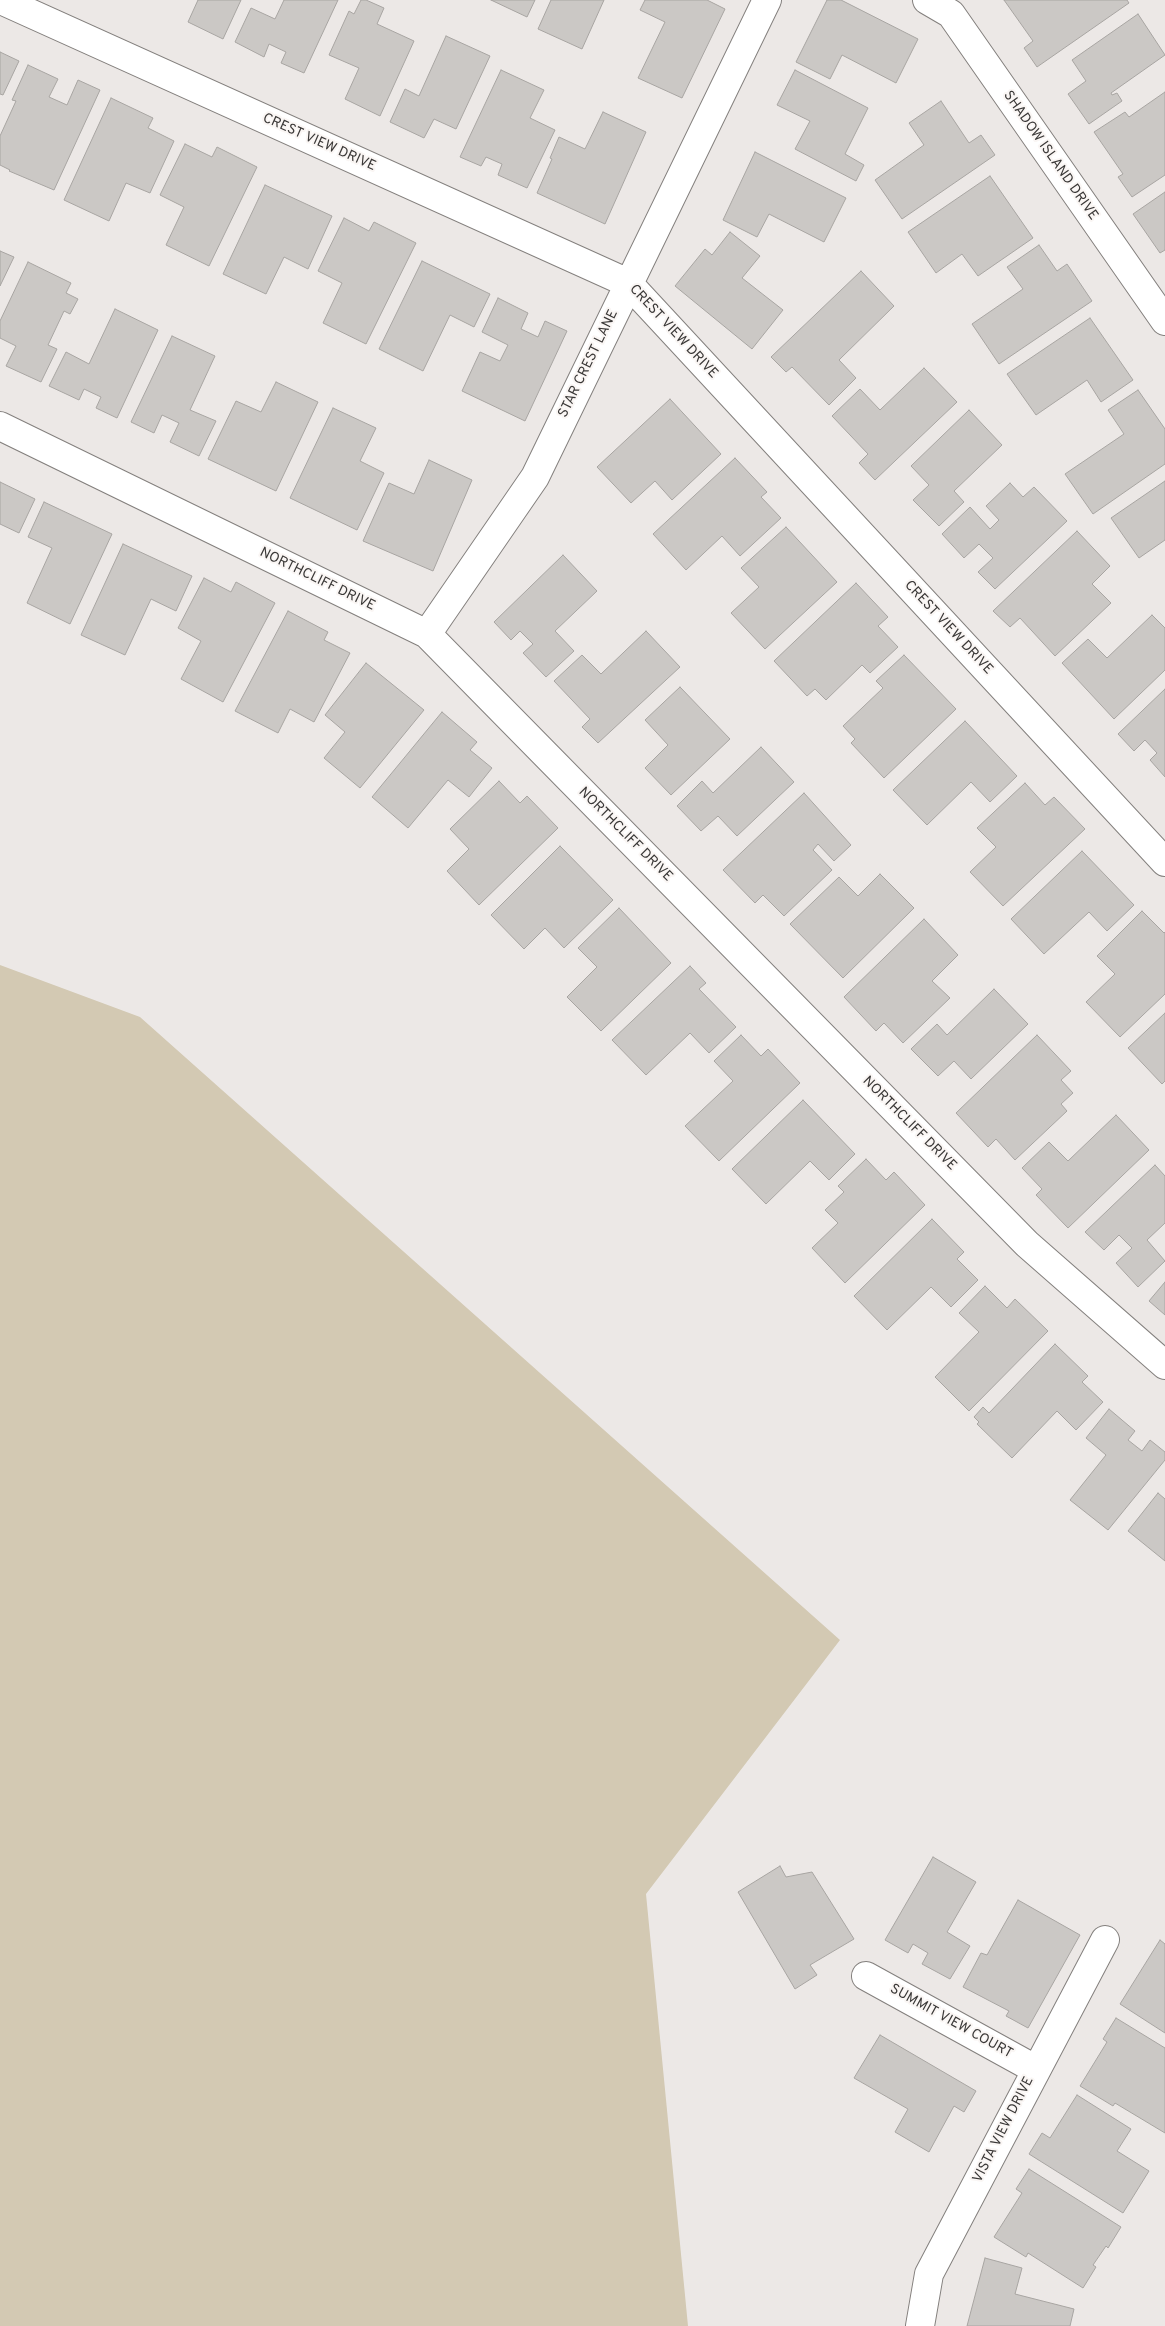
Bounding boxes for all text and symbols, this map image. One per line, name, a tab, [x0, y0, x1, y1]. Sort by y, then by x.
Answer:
street label: SHADOW ISLAND DRIVE	[999, 88, 1101, 224]
street label: CREST VIEW DRIVE	[260, 110, 378, 176]
street label: CREST VIEW DRIVE	[625, 282, 721, 382]
street label: STAR CREST LANE	[556, 307, 622, 421]
street label: NORTHCLIFF DRIVE	[256, 545, 378, 615]
street label: CREST VIEW DRIVE	[900, 578, 996, 678]
street label: NORTHCLIFF DRIVE	[574, 784, 676, 886]
street label: NORTHCLIFF DRIVE	[858, 1073, 960, 1175]
street label: SUMMIT VIEW COURT	[887, 1981, 1015, 2063]
street label: VISTA VIEW DRIVE	[970, 2074, 1038, 2186]

